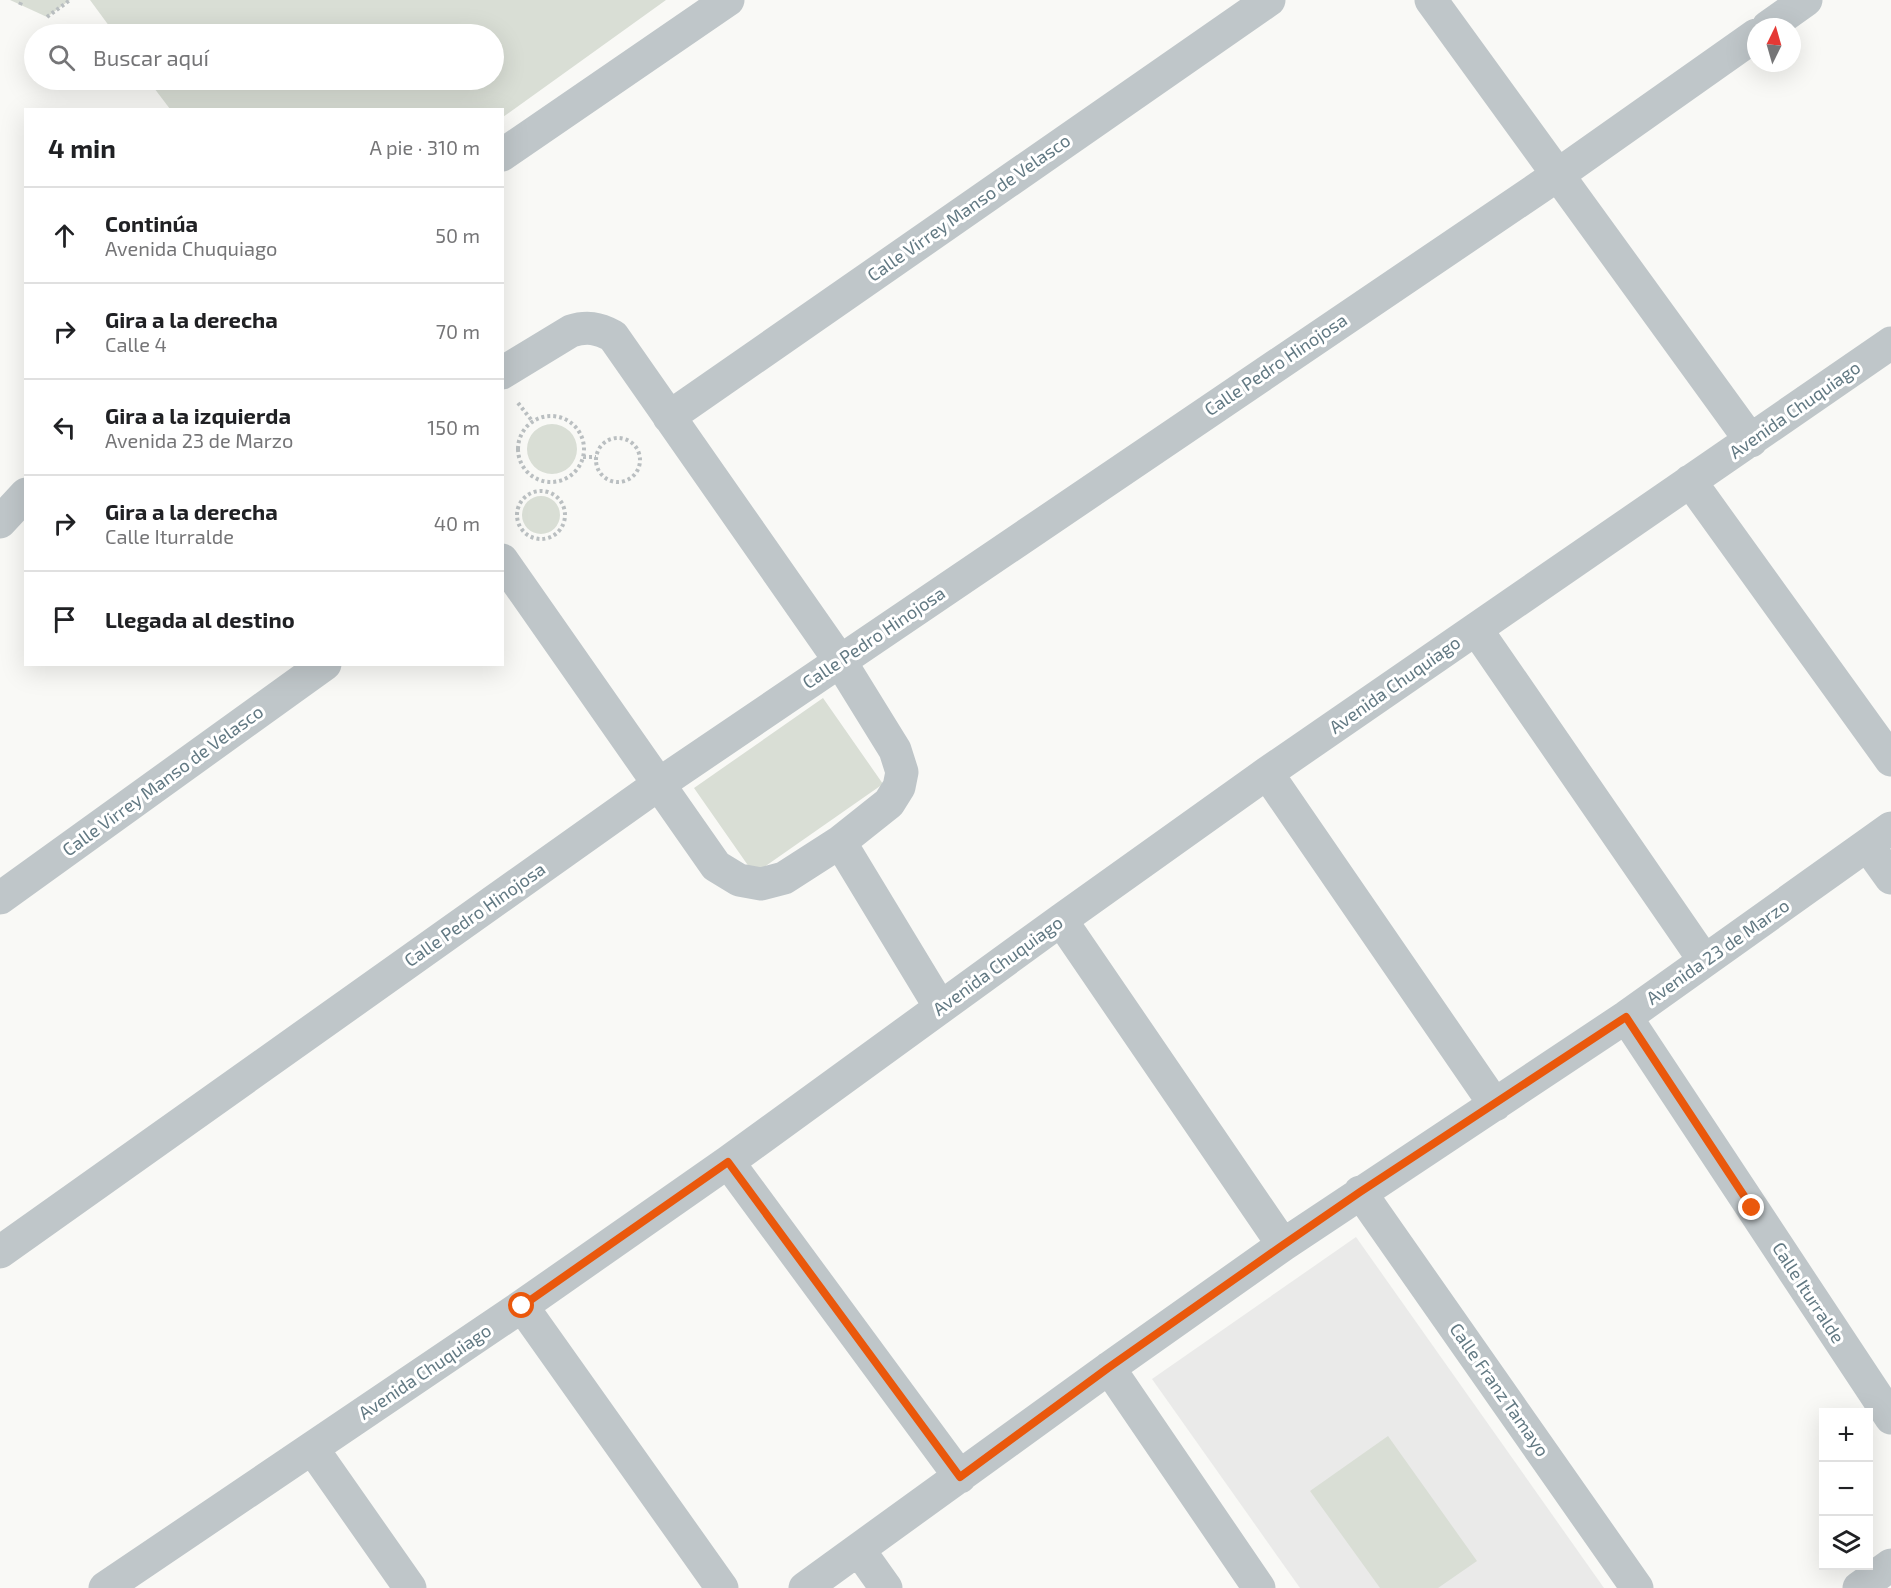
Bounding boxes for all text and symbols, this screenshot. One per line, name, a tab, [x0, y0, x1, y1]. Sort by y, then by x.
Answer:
north arrow	[1747, 18, 1801, 72]
search box	[24, 24, 504, 90]
icon: search	[45, 41, 78, 74]
text: Buscar aquí	[93, 44, 209, 70]
street label: Calle Virrey Manso de Velasco	[863, 129, 1074, 286]
text: 4 min	[48, 132, 116, 163]
text: A pie · 310 m	[370, 135, 480, 159]
text: Continúa	[105, 210, 198, 236]
icon: ahead	[48, 219, 81, 252]
text: 50 m	[435, 223, 480, 247]
text: Avenida Chuquiago	[105, 236, 277, 260]
text: Gira a la derecha	[105, 306, 278, 332]
street label: Calle Pedro Hinojosa	[1200, 308, 1351, 420]
icon: right	[48, 315, 81, 348]
text: 70 m	[436, 319, 480, 343]
text: Calle 4	[105, 332, 167, 356]
street label: Avenida Chuquiago	[1725, 356, 1864, 463]
text: Gira a la izquierda	[105, 402, 291, 428]
icon: left	[48, 411, 81, 444]
text: 150 m	[427, 415, 480, 439]
text: Avenida 23 de Marzo	[105, 428, 293, 452]
text: Gira a la derecha	[105, 498, 278, 524]
icon: right	[48, 507, 81, 540]
text: 40 m	[434, 511, 480, 535]
text: Calle Iturralde	[105, 524, 234, 548]
street label: Calle Pedro Hinojosa	[798, 581, 949, 693]
icon: arrive	[48, 603, 81, 636]
text: Llegada al destino	[105, 606, 295, 632]
street label: Avenida Chuquiago	[1325, 631, 1464, 738]
street label: Calle Virrey Manso de Velasco	[58, 700, 267, 860]
street label: Calle Pedro Hinojosa	[400, 857, 549, 971]
street label: Avenida 23 de Marzo	[1642, 894, 1793, 1009]
street label: Avenida Chuquiago	[928, 911, 1067, 1020]
route end	[1738, 1194, 1764, 1220]
street label: Calle Iturralde	[1768, 1238, 1850, 1347]
route start	[508, 1292, 534, 1318]
street label: Calle Franz Tamayo	[1445, 1318, 1554, 1461]
street label: Avenida Chuquiago	[354, 1319, 495, 1424]
map controls	[1819, 1408, 1873, 1570]
button: +	[1819, 1408, 1873, 1462]
button: −	[1819, 1462, 1873, 1516]
button: layers	[1819, 1516, 1873, 1570]

